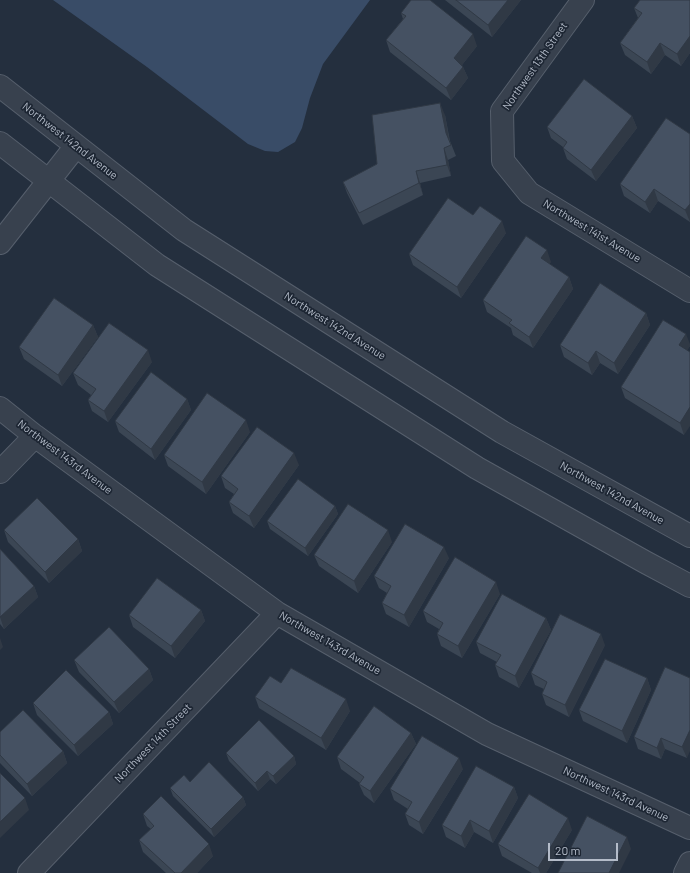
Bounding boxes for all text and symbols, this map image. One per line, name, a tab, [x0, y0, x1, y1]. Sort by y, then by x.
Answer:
street label: Northwest 13th Street	[500, 20, 570, 112]
street label: Northwest 142nd Avenue	[20, 100, 120, 182]
street label: Northwest 141st Avenue	[541, 197, 643, 265]
street label: Northwest 142nd Avenue	[282, 289, 388, 363]
street label: Northwest 143rd Avenue	[15, 417, 115, 497]
street label: Northwest 142nd Avenue	[558, 459, 666, 527]
street label: Northwest 143rd Avenue	[277, 609, 383, 677]
street label: Northwest 14th Street	[112, 701, 194, 785]
street label: Northwest 143rd Avenue	[561, 764, 671, 824]
scale bar	[550, 835, 620, 861]
text: 20 m	[555, 843, 581, 857]

